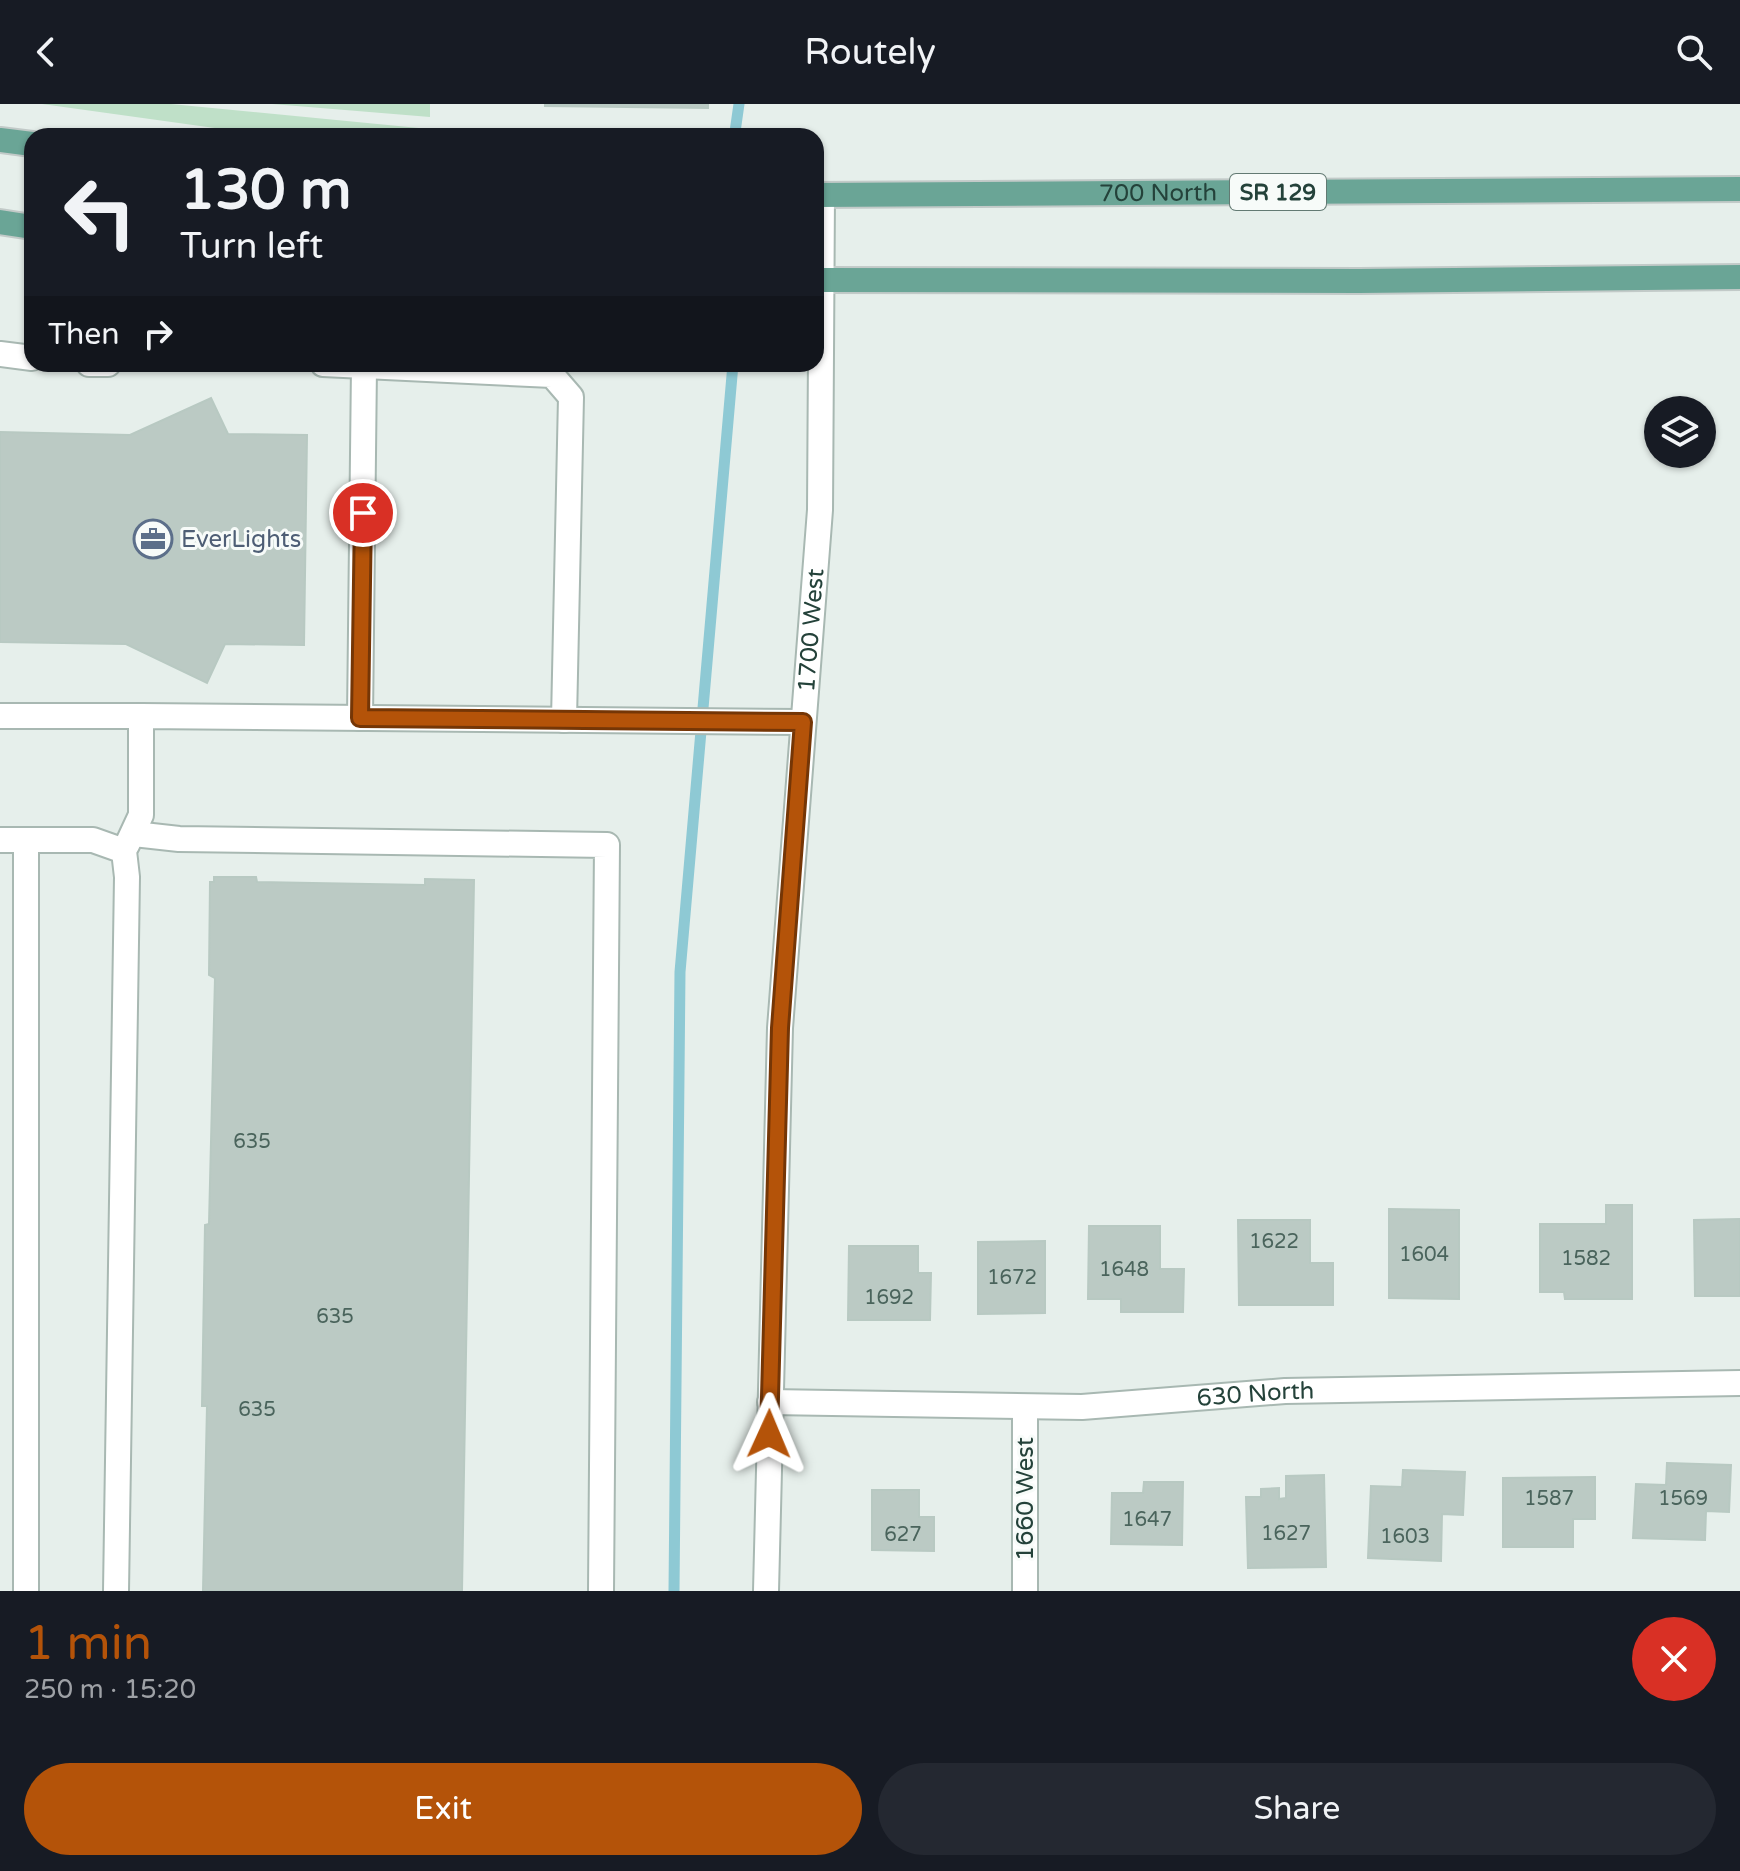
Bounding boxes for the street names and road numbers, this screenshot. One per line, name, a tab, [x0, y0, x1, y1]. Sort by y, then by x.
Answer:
road number: SR 129	[1230, 174, 1326, 210]
street label: 700 North	[1099, 178, 1217, 208]
street label: 1700 West	[792, 567, 830, 693]
street label: 630 North	[1195, 1376, 1315, 1413]
street label: 1660 West	[1011, 1437, 1040, 1561]

